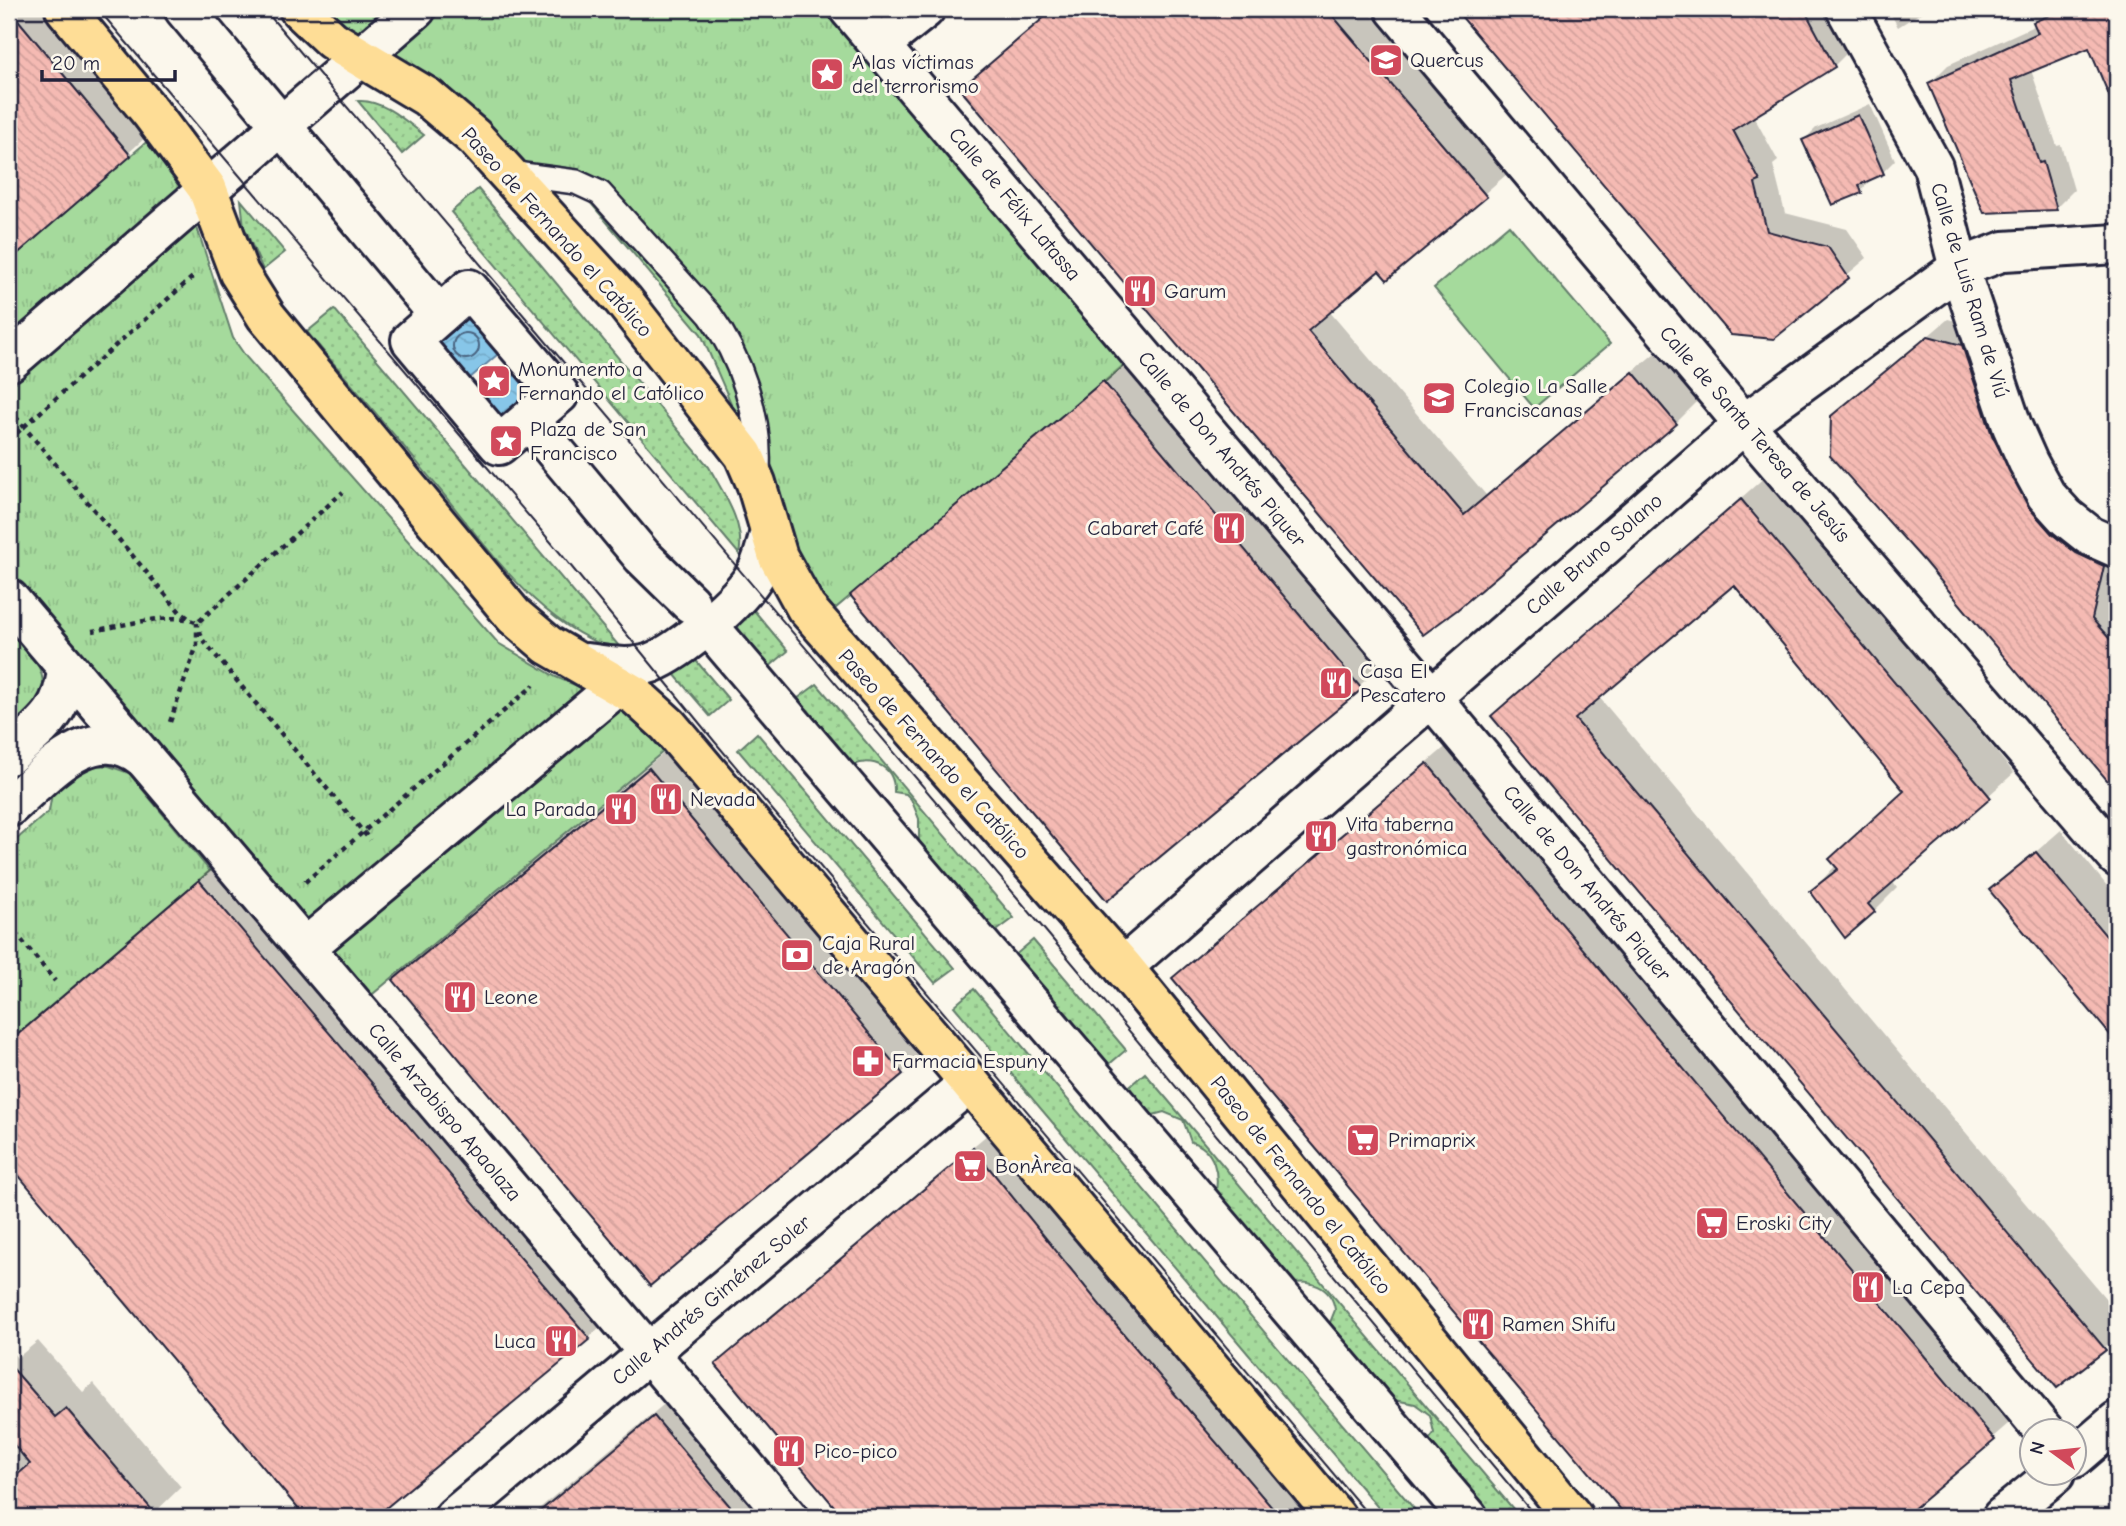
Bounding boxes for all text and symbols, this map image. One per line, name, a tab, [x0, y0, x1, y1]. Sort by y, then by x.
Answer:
scale bar	[42, 38, 175, 82]
school or university icon: Quercus	[1367, 41, 1405, 79]
place label: Quercus	[1410, 48, 1483, 72]
place label: A las víctimas del terrorismo	[852, 50, 979, 98]
text: 20 m	[52, 51, 100, 75]
place icon: A las víctimas del terrorismo	[808, 55, 846, 93]
street label: Paseo de Fernando el Católico	[456, 122, 658, 342]
street label: Calle de Félix Latassa	[944, 123, 1086, 285]
street label: Calle de Luis Ram de Viú	[1926, 180, 2014, 400]
restaurant icon: Garum	[1121, 272, 1159, 310]
place label: Garum	[1164, 279, 1226, 303]
street label: Calle de Santa Teresa de Jesús	[1655, 321, 1855, 547]
street label: Calle de Don Andrés Piquer	[1133, 346, 1311, 552]
place label: Monumento a Fernando el Católico	[518, 357, 704, 405]
place icon: Monumento a Fernando el Católico	[475, 362, 513, 400]
place label: Colegio La Salle Franciscanas	[1464, 374, 1607, 422]
school or university icon: Colegio La Salle Franciscanas	[1420, 379, 1458, 417]
place label: Plaza de San Francisco	[530, 417, 646, 465]
place icon: Plaza de San Francisco	[487, 422, 525, 460]
street label: Calle Bruno Solano	[1521, 488, 1667, 620]
restaurant icon: Cabaret Café	[1210, 509, 1248, 547]
place label: Cabaret Café	[1087, 516, 1204, 540]
street label: Paseo de Fernando el Católico	[833, 644, 1035, 864]
place label: Casa El Pescatero	[1360, 659, 1446, 707]
restaurant icon: Casa El Pescatero	[1317, 664, 1355, 702]
restaurant icon: Nevada	[647, 780, 685, 818]
street label: Calle de Don Andrés Piquer	[1498, 780, 1676, 986]
place label: Nevada	[690, 787, 756, 811]
restaurant icon: La Parada	[602, 790, 640, 828]
place label: La Parada	[506, 797, 596, 821]
place label: Vita taberna gastronómica	[1346, 812, 1468, 860]
restaurant icon: Vita taberna gastronómica	[1302, 817, 1340, 855]
place label: Caja Rural de Aragón	[822, 931, 916, 979]
bank icon: Caja Rural de Aragón	[778, 936, 816, 974]
restaurant icon: Leone	[441, 978, 479, 1016]
place label: Leone	[484, 985, 538, 1009]
street label: Calle Arzobispo Apaolaza	[364, 1018, 526, 1206]
pharmacy icon: Farmacia Espuny	[849, 1042, 887, 1080]
place label: Farmacia Espuny	[892, 1049, 1048, 1073]
street label: Paseo de Fernando el Católico	[1206, 1071, 1396, 1299]
supermarket icon: Primaprix	[1344, 1121, 1382, 1159]
place label: Primaprix	[1388, 1128, 1475, 1152]
supermarket icon: BonÀrea	[951, 1147, 989, 1185]
place label: BonÀrea	[995, 1154, 1072, 1178]
supermarket icon: Eroski City	[1693, 1204, 1731, 1242]
street label: Calle Andrés Giménez Soler	[607, 1210, 816, 1390]
place label: Eroski City	[1736, 1211, 1832, 1235]
restaurant icon: La Cepa	[1849, 1268, 1887, 1306]
place label: La Cepa	[1892, 1275, 1965, 1299]
restaurant icon: Ramen Shifu	[1459, 1305, 1497, 1343]
place label: Ramen Shifu	[1502, 1312, 1616, 1336]
restaurant icon: Luca	[542, 1322, 580, 1360]
place label: Luca	[494, 1329, 536, 1353]
north arrow	[2018, 1418, 2088, 1488]
restaurant icon: Pico-pico	[770, 1432, 808, 1470]
place label: Pico-pico	[814, 1439, 897, 1463]
text: N	[2025, 1439, 2050, 1457]

